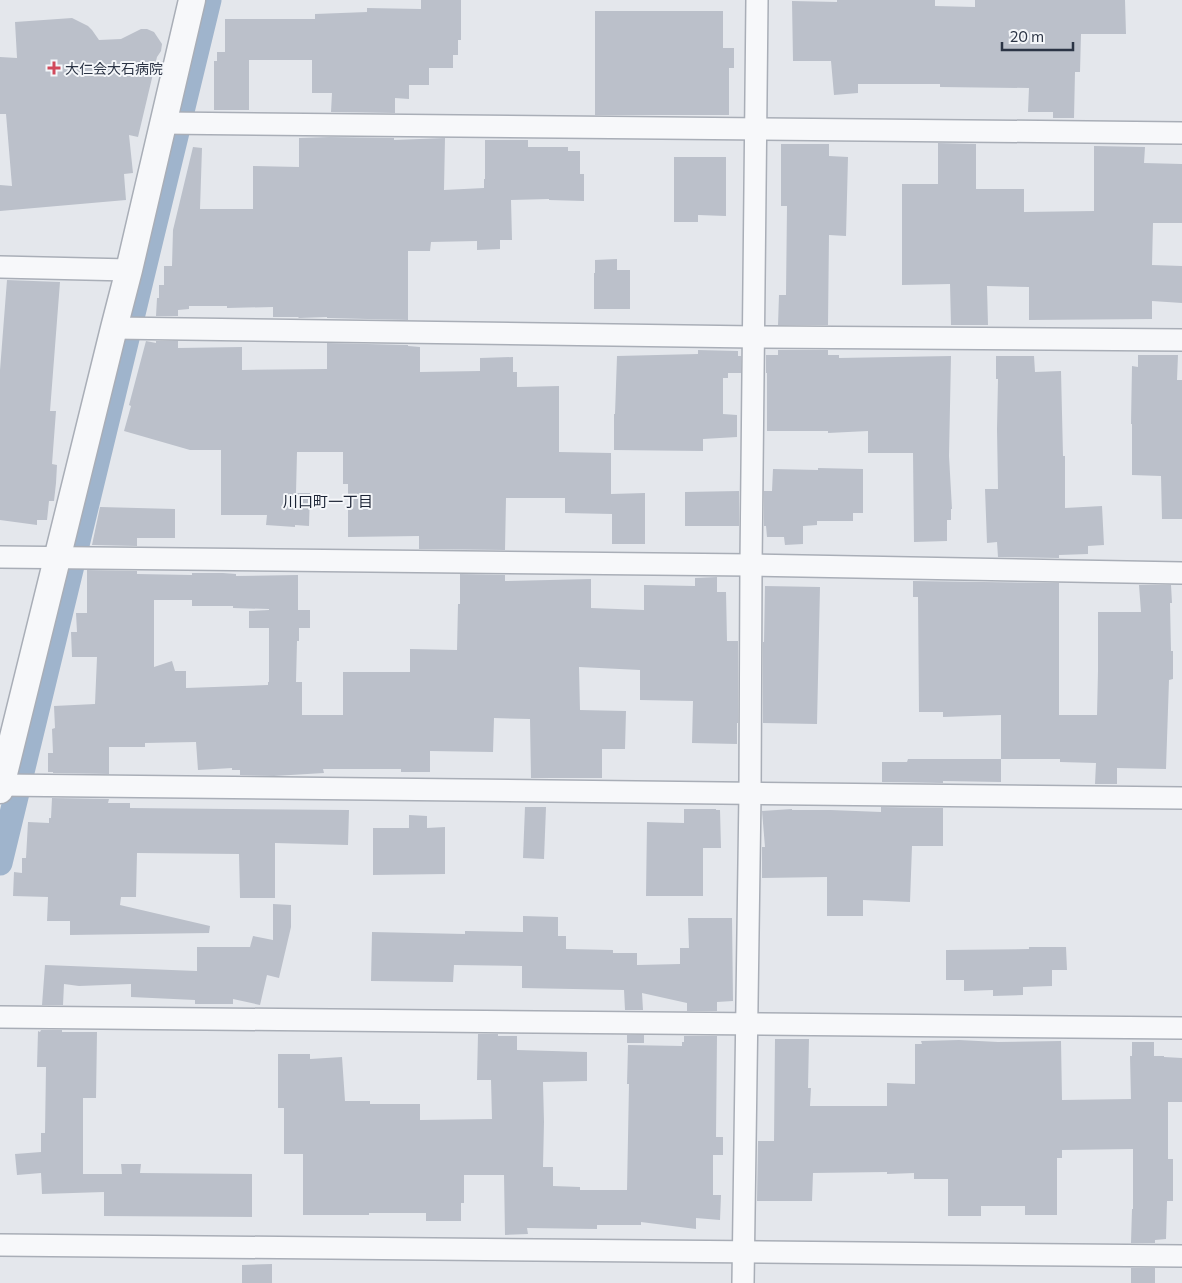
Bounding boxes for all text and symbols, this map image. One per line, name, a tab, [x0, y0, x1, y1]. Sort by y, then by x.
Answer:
scale bar	[1002, 20, 1073, 52]
text: 20 m	[1010, 27, 1044, 45]
place label: 大仁会大石病院	[65, 60, 163, 77]
marker: 大仁会大石病院	[47, 61, 61, 75]
district label: 川口町一丁目	[283, 492, 373, 510]

